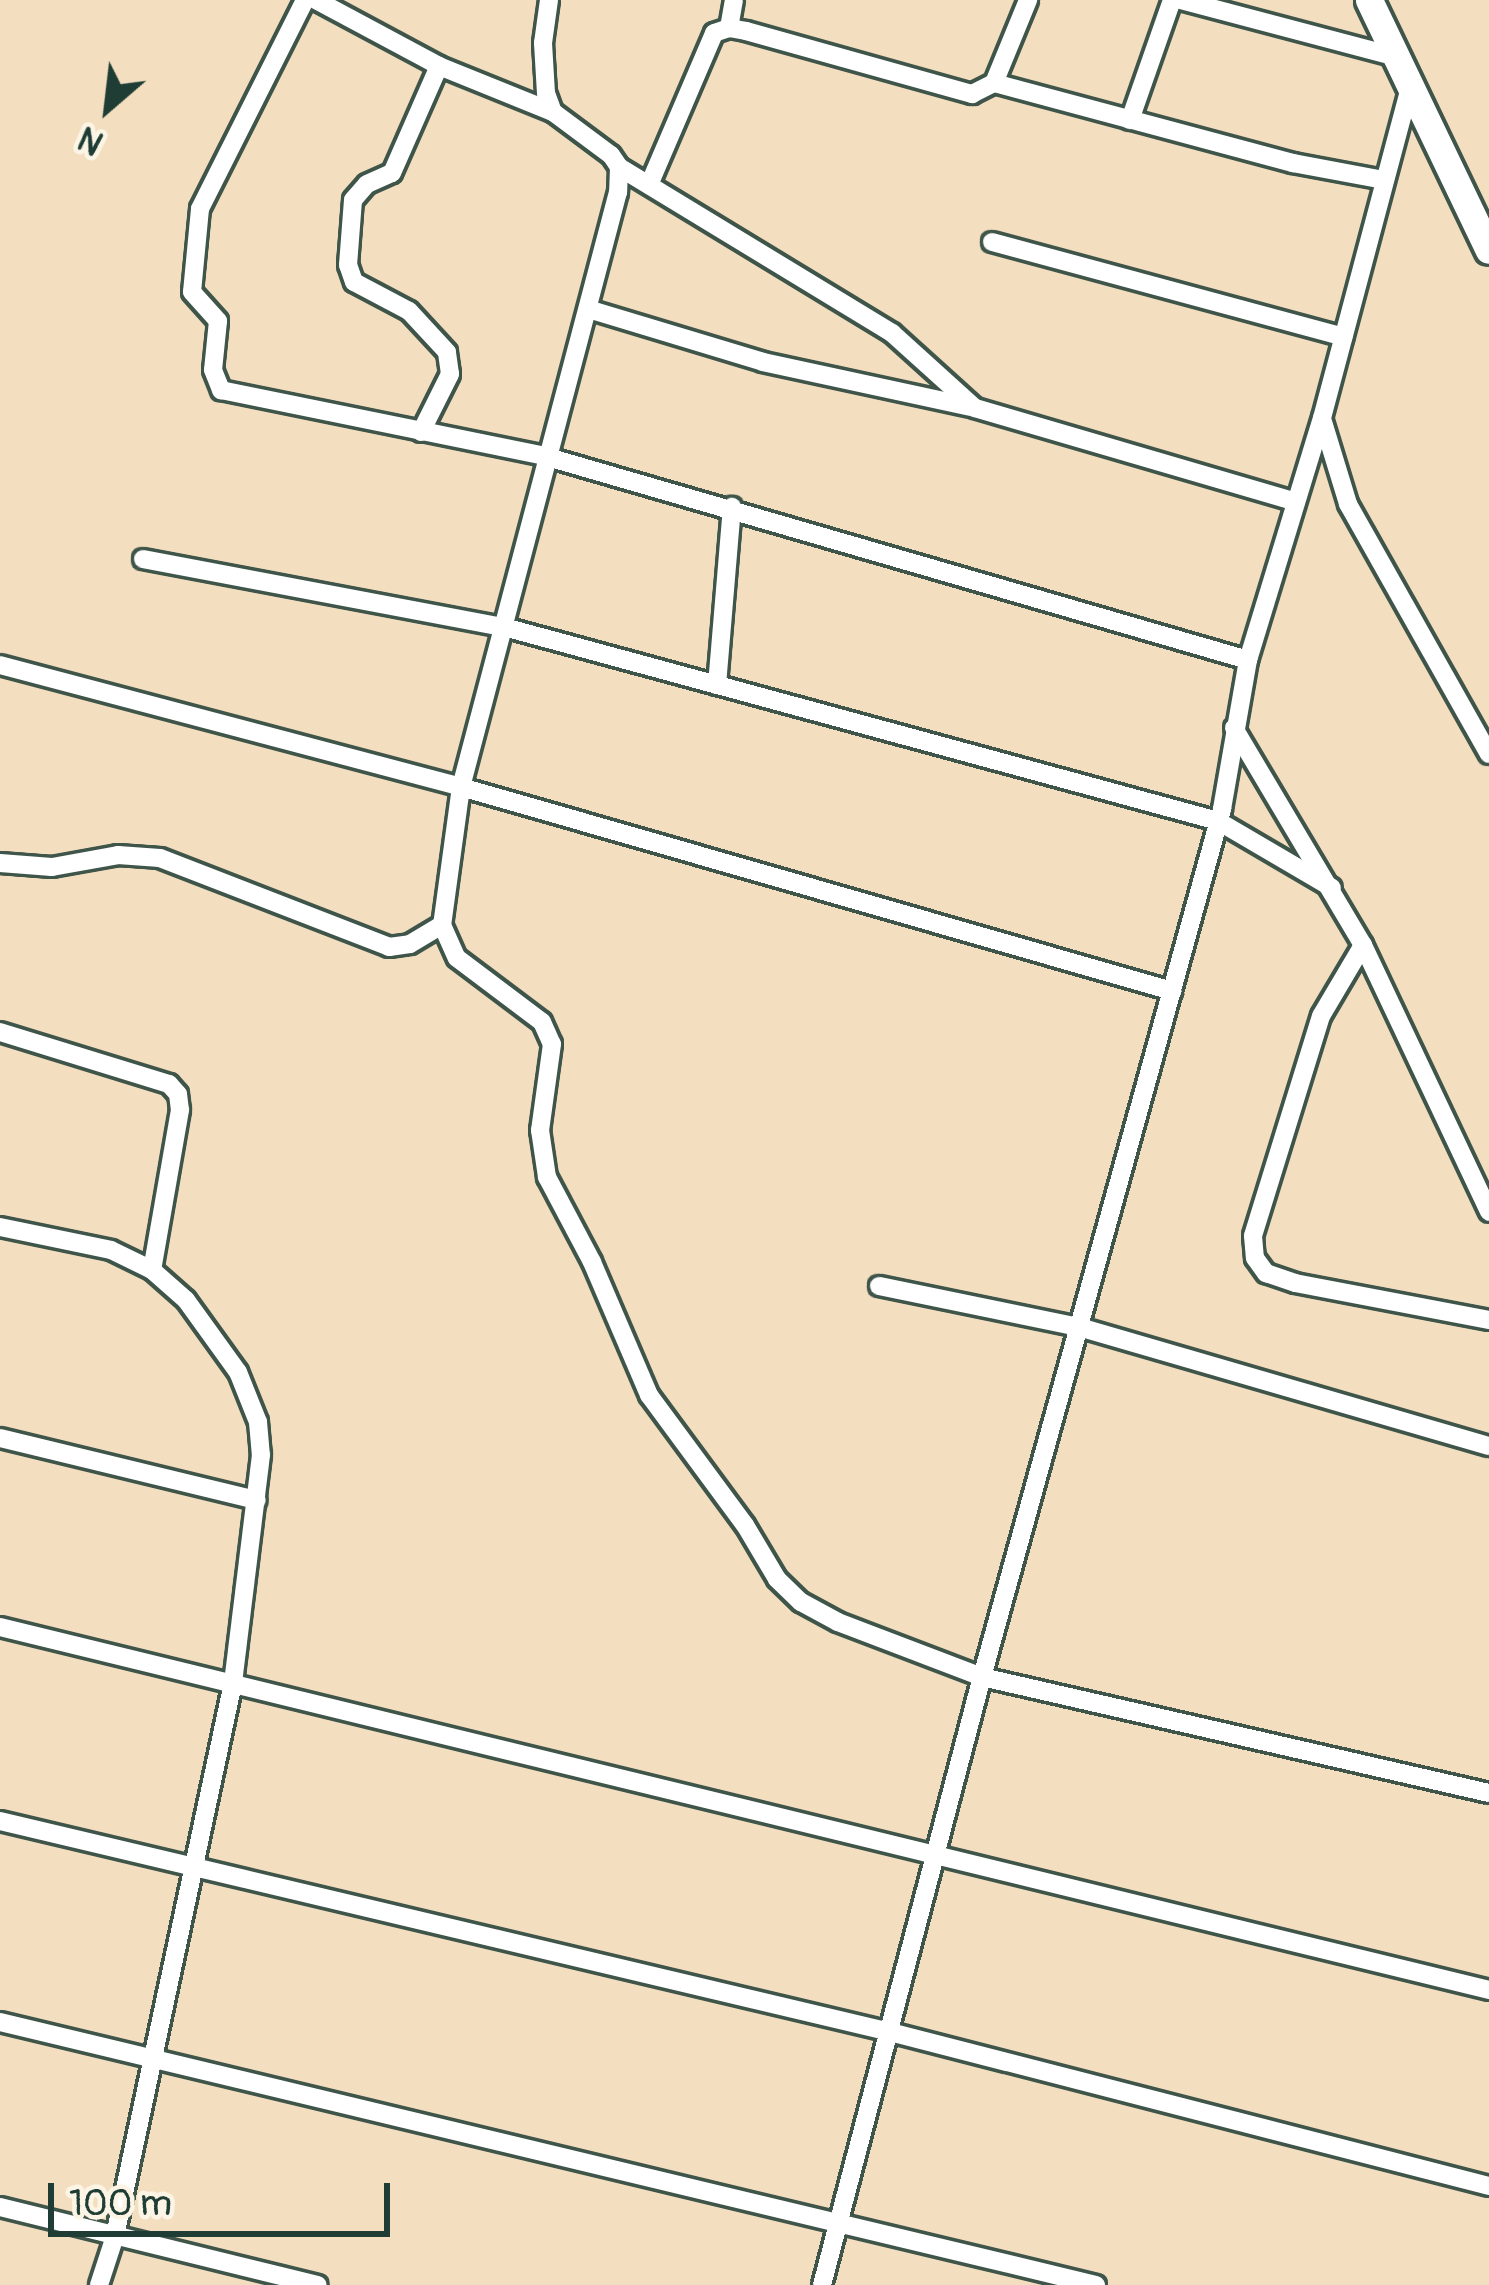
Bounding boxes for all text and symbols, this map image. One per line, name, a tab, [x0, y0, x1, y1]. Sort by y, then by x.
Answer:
north arrow	[48, 48, 168, 168]
text: N	[71, 117, 110, 164]
scale bar	[54, 2159, 396, 2233]
text: 100 m	[69, 2181, 172, 2226]

